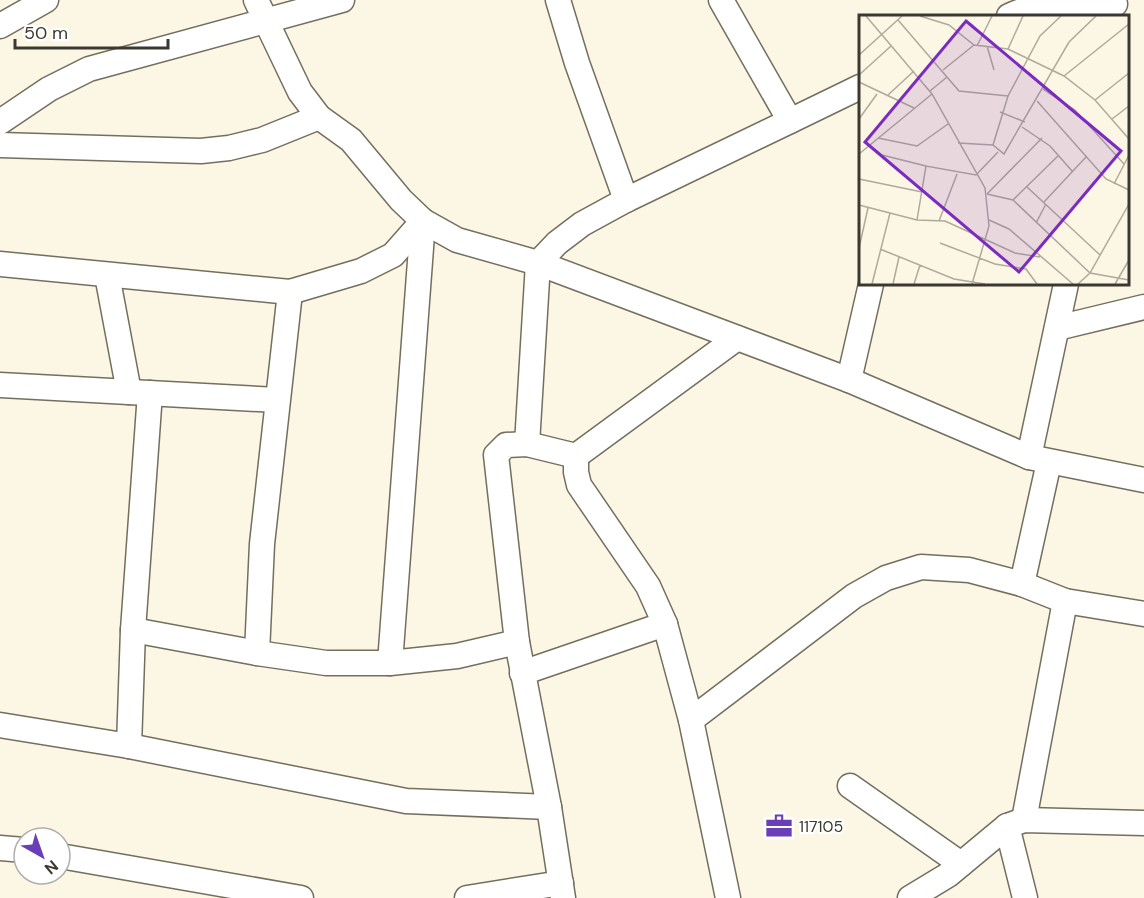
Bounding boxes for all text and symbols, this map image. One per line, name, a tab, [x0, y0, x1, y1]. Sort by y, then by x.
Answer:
scale bar	[15, 12, 168, 50]
inset map	[859, 15, 1129, 285]
text: 50 m	[24, 21, 68, 45]
office icon: 117105	[764, 811, 794, 841]
place label: 117105	[799, 816, 843, 837]
north arrow	[12, 826, 72, 886]
text: N	[40, 855, 63, 879]

